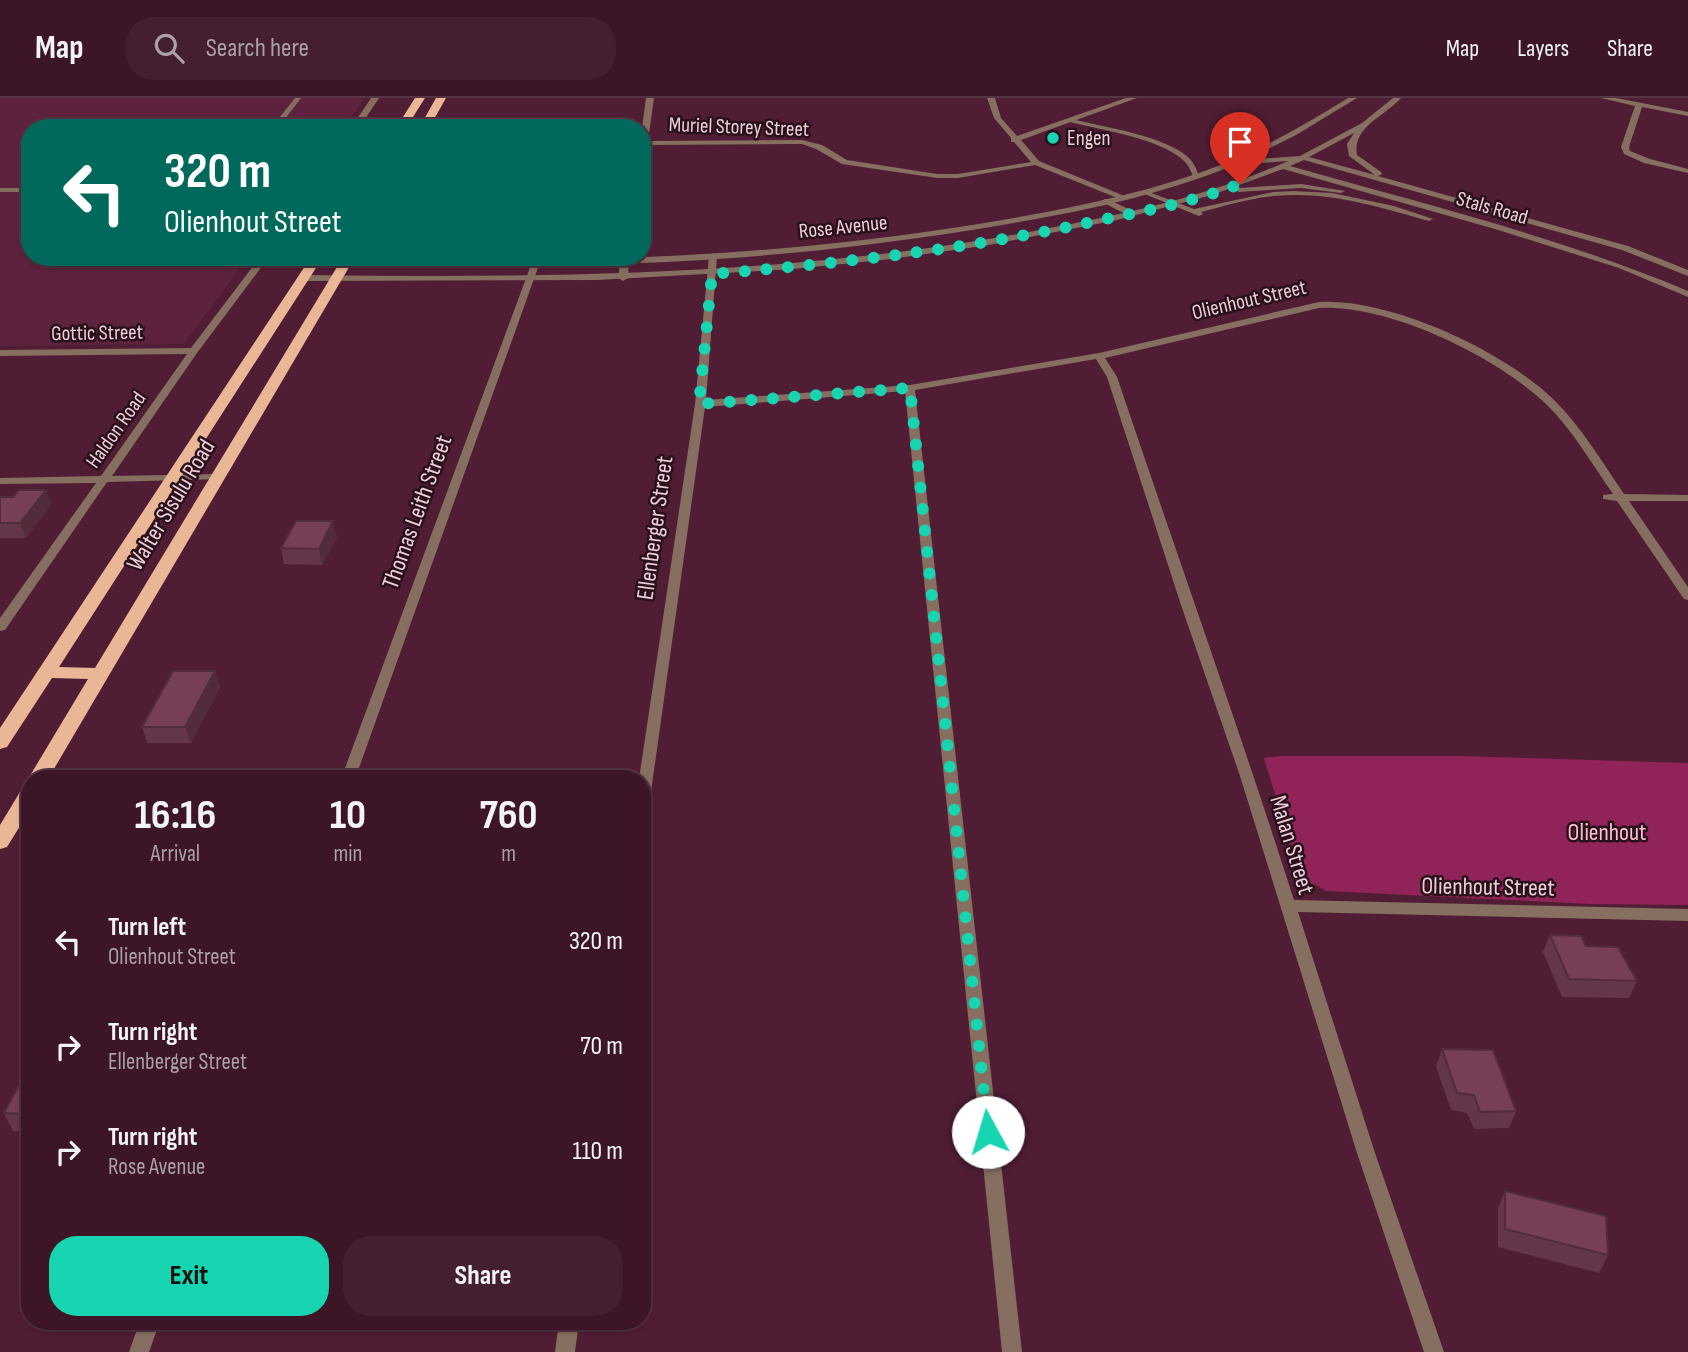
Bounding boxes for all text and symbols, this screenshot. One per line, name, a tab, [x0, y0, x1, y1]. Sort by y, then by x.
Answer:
search box	[126, 17, 616, 80]
text: Map	[35, 28, 84, 68]
icon: search	[150, 29, 188, 67]
text: Search here	[206, 33, 309, 64]
text: Map	[1446, 34, 1479, 63]
text: Layers	[1517, 34, 1569, 63]
text: Share	[1607, 34, 1653, 63]
street label: Muriel Storey Street	[668, 112, 810, 142]
pin	[1210, 112, 1270, 184]
icon: arrive	[1221, 123, 1259, 161]
place label: Engen	[1067, 126, 1110, 151]
marker: Engen	[1045, 130, 1061, 146]
text: 320 m	[164, 143, 271, 202]
icon: left	[49, 147, 140, 238]
street label: Stals Road	[1453, 186, 1531, 230]
text: Olienhout Street	[164, 203, 342, 242]
street label: Rose Avenue	[798, 210, 888, 244]
street label: Olienhout Street	[1189, 275, 1309, 325]
street label: Gottic Street	[51, 320, 143, 346]
street label: Haldon Road	[81, 387, 151, 473]
street label: Thomas Leith Street	[376, 431, 458, 593]
street label: Walter Sisulu Road	[120, 434, 222, 576]
street label: Ellenberger Street	[631, 454, 679, 602]
text: 16:16	[134, 790, 216, 841]
text: 10	[330, 790, 366, 841]
text: 760	[480, 790, 538, 841]
street label: Malan Street	[1263, 792, 1321, 898]
park label: Olienhout	[1568, 818, 1646, 847]
text: Arrival	[151, 840, 200, 868]
text: min	[333, 840, 362, 868]
text: m	[501, 840, 516, 868]
street label: Olienhout Street	[1421, 871, 1555, 903]
text: Turn left	[108, 912, 186, 943]
icon: left	[49, 923, 87, 961]
text: 320 m	[569, 926, 623, 957]
text: Olienhout Street	[108, 943, 236, 971]
text: Turn right	[108, 1017, 197, 1048]
icon: right	[49, 1028, 87, 1066]
text: 70 m	[580, 1031, 623, 1062]
text: Ellenberger Street	[108, 1048, 247, 1076]
position arrow	[951, 1095, 1025, 1169]
text: Turn right	[108, 1122, 197, 1153]
icon: right	[49, 1133, 87, 1171]
text: 110 m	[572, 1136, 623, 1167]
text: Rose Avenue	[108, 1153, 205, 1181]
button: Exit	[49, 1236, 329, 1316]
button: Share	[343, 1236, 623, 1316]

